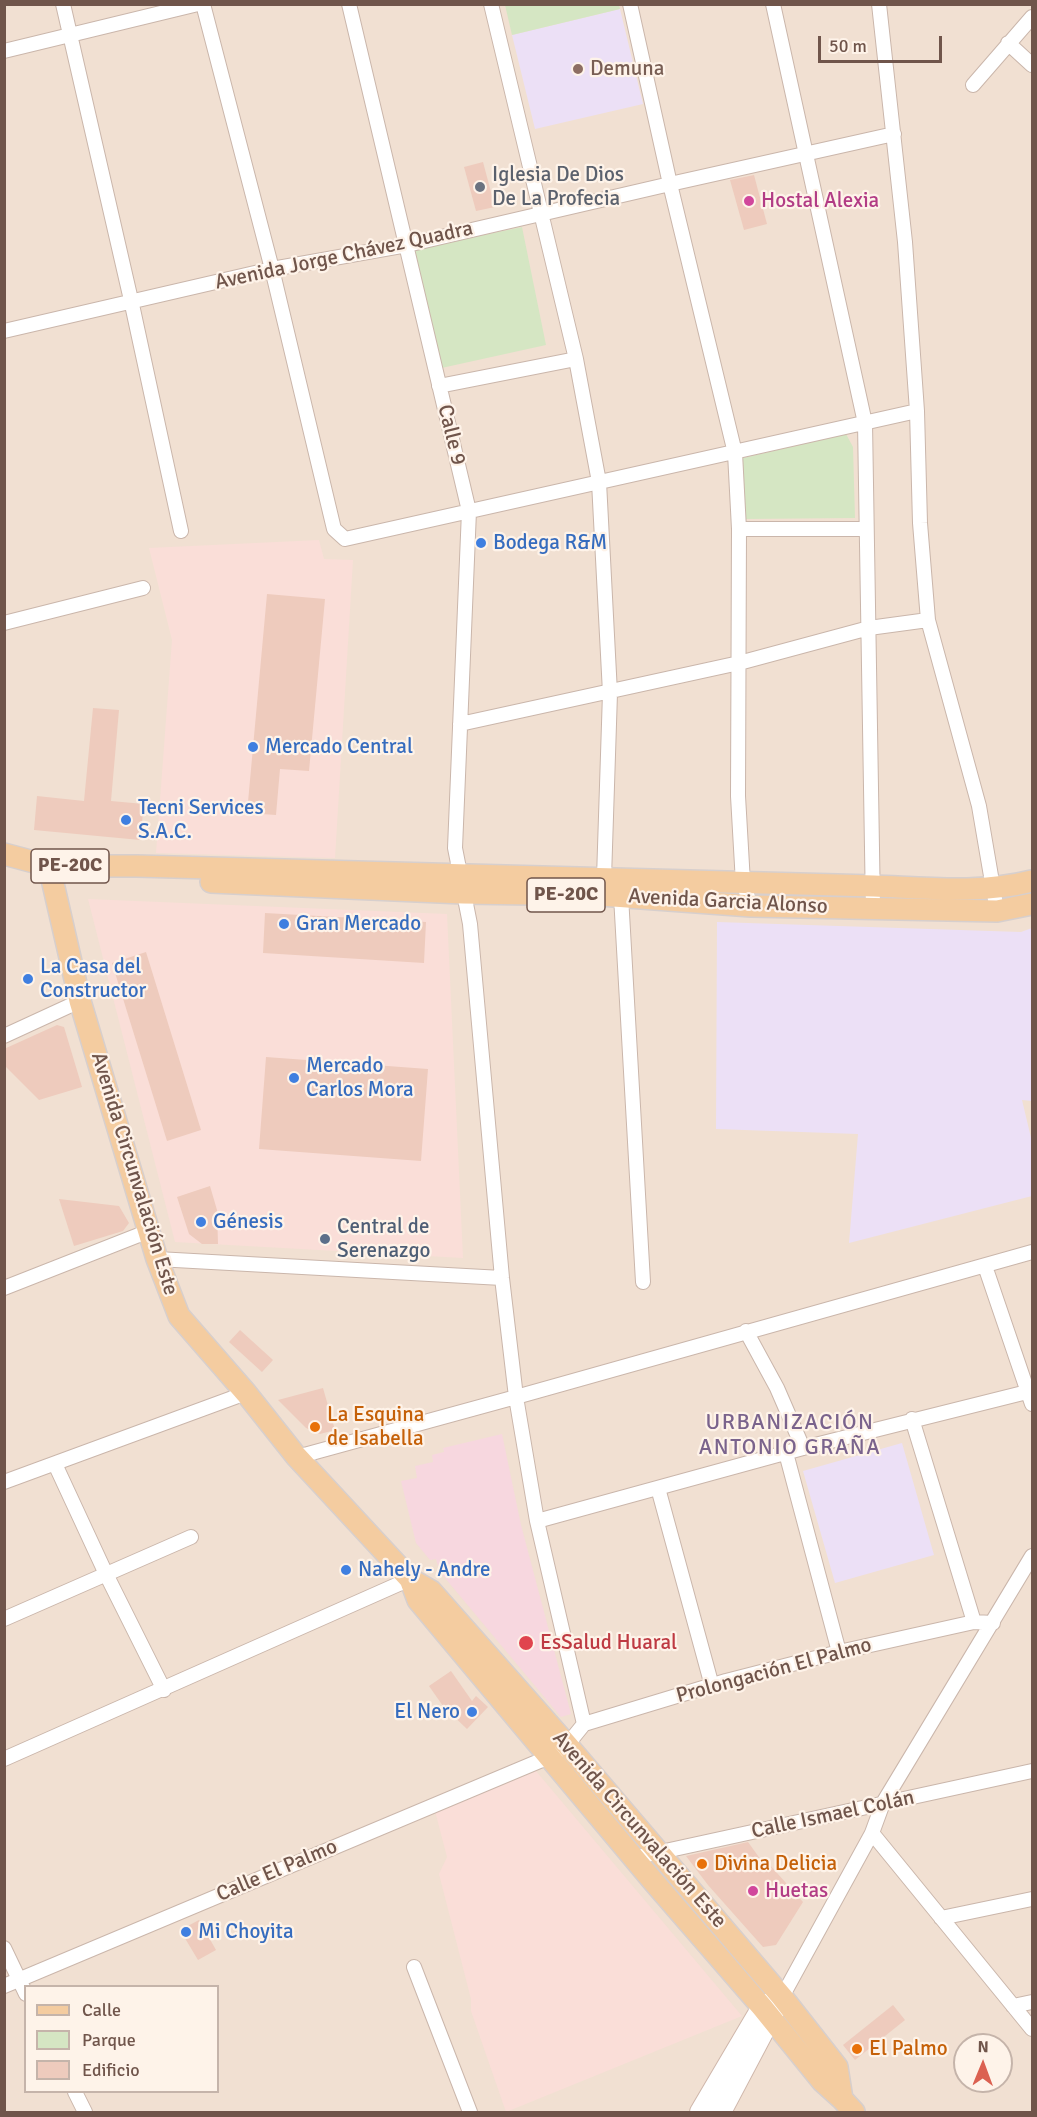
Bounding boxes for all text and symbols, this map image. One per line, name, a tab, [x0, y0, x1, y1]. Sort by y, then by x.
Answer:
scale bar	[821, 24, 946, 62]
text: 50 m	[829, 35, 867, 57]
place label: Demuna	[590, 56, 664, 82]
marker: Demuna	[571, 62, 585, 76]
place label: Iglesia De Dios De La Profecia	[492, 162, 624, 212]
marker: Iglesia De Dios De La Profecia	[473, 180, 487, 194]
place label: Hostal Alexia	[761, 188, 879, 214]
marker: Hostal Alexia	[742, 194, 756, 208]
street label: Avenida Jorge Chávez Quadra	[213, 216, 475, 296]
street label: Calle 9	[431, 402, 471, 468]
place label: Bodega R&M	[493, 530, 607, 556]
marker: Bodega R&M	[474, 536, 488, 550]
place label: Mercado Central	[265, 734, 413, 760]
marker: Mercado Central	[246, 740, 260, 754]
place label: Tecni Services S.A.C.	[138, 795, 264, 845]
marker: Tecni Services S.A.C.	[119, 813, 133, 827]
road number: PE-20C	[31, 849, 109, 883]
road number: PE-20C	[527, 878, 605, 912]
street label: Avenida Garcia Alonso	[628, 884, 828, 920]
place label: Gran Mercado	[296, 911, 421, 937]
marker: Gran Mercado	[277, 917, 291, 931]
place label: La Casa del Constructor	[40, 954, 146, 1004]
marker: La Casa del Constructor	[21, 972, 35, 986]
street label: Avenida Circunvalación Este	[85, 1050, 183, 1298]
place label: Mercado Carlos Mora	[306, 1053, 414, 1103]
marker: Mercado Carlos Mora	[287, 1071, 301, 1085]
place label: Génesis	[213, 1209, 283, 1235]
place label: Central de Serenazgo	[337, 1214, 430, 1264]
marker: Génesis	[194, 1215, 208, 1229]
marker: Central de Serenazgo	[318, 1232, 332, 1246]
place label: La Esquina de Isabella	[327, 1402, 424, 1452]
district label: URBANIZACIÓN ANTONIO GRAÑA	[699, 1410, 881, 1462]
marker: La Esquina de Isabella	[308, 1420, 322, 1434]
place label: Nahely - Andre	[358, 1557, 490, 1583]
marker: Nahely - Andre	[339, 1563, 353, 1577]
place label: EsSalud Huaral	[540, 1630, 677, 1656]
street label: Prolongación El Palmo	[674, 1633, 874, 1709]
marker: EsSalud Huaral	[517, 1634, 535, 1652]
place label: El Nero	[394, 1699, 460, 1725]
marker: El Nero	[465, 1705, 479, 1719]
street label: Avenida Circunvalación Este	[547, 1726, 731, 1934]
street label: Calle Ismael Colán	[749, 1785, 917, 1845]
street label: Calle El Palmo	[213, 1834, 341, 1908]
place label: Divina Delicia	[714, 1851, 837, 1877]
marker: Divina Delicia	[695, 1857, 709, 1871]
place label: Huetas	[765, 1878, 828, 1904]
marker: Huetas	[746, 1884, 760, 1898]
place label: Mi Choyita	[198, 1919, 294, 1945]
marker: Mi Choyita	[179, 1925, 193, 1939]
legend	[24, 1985, 219, 2093]
text: Calle	[82, 1999, 121, 2021]
text: Parque	[82, 2029, 136, 2051]
north arrow	[953, 2033, 1013, 2093]
place label: El Palmo	[869, 2036, 948, 2062]
text: N	[978, 2037, 989, 2057]
marker: El Palmo	[850, 2042, 864, 2056]
text: Edificio	[82, 2059, 140, 2081]

